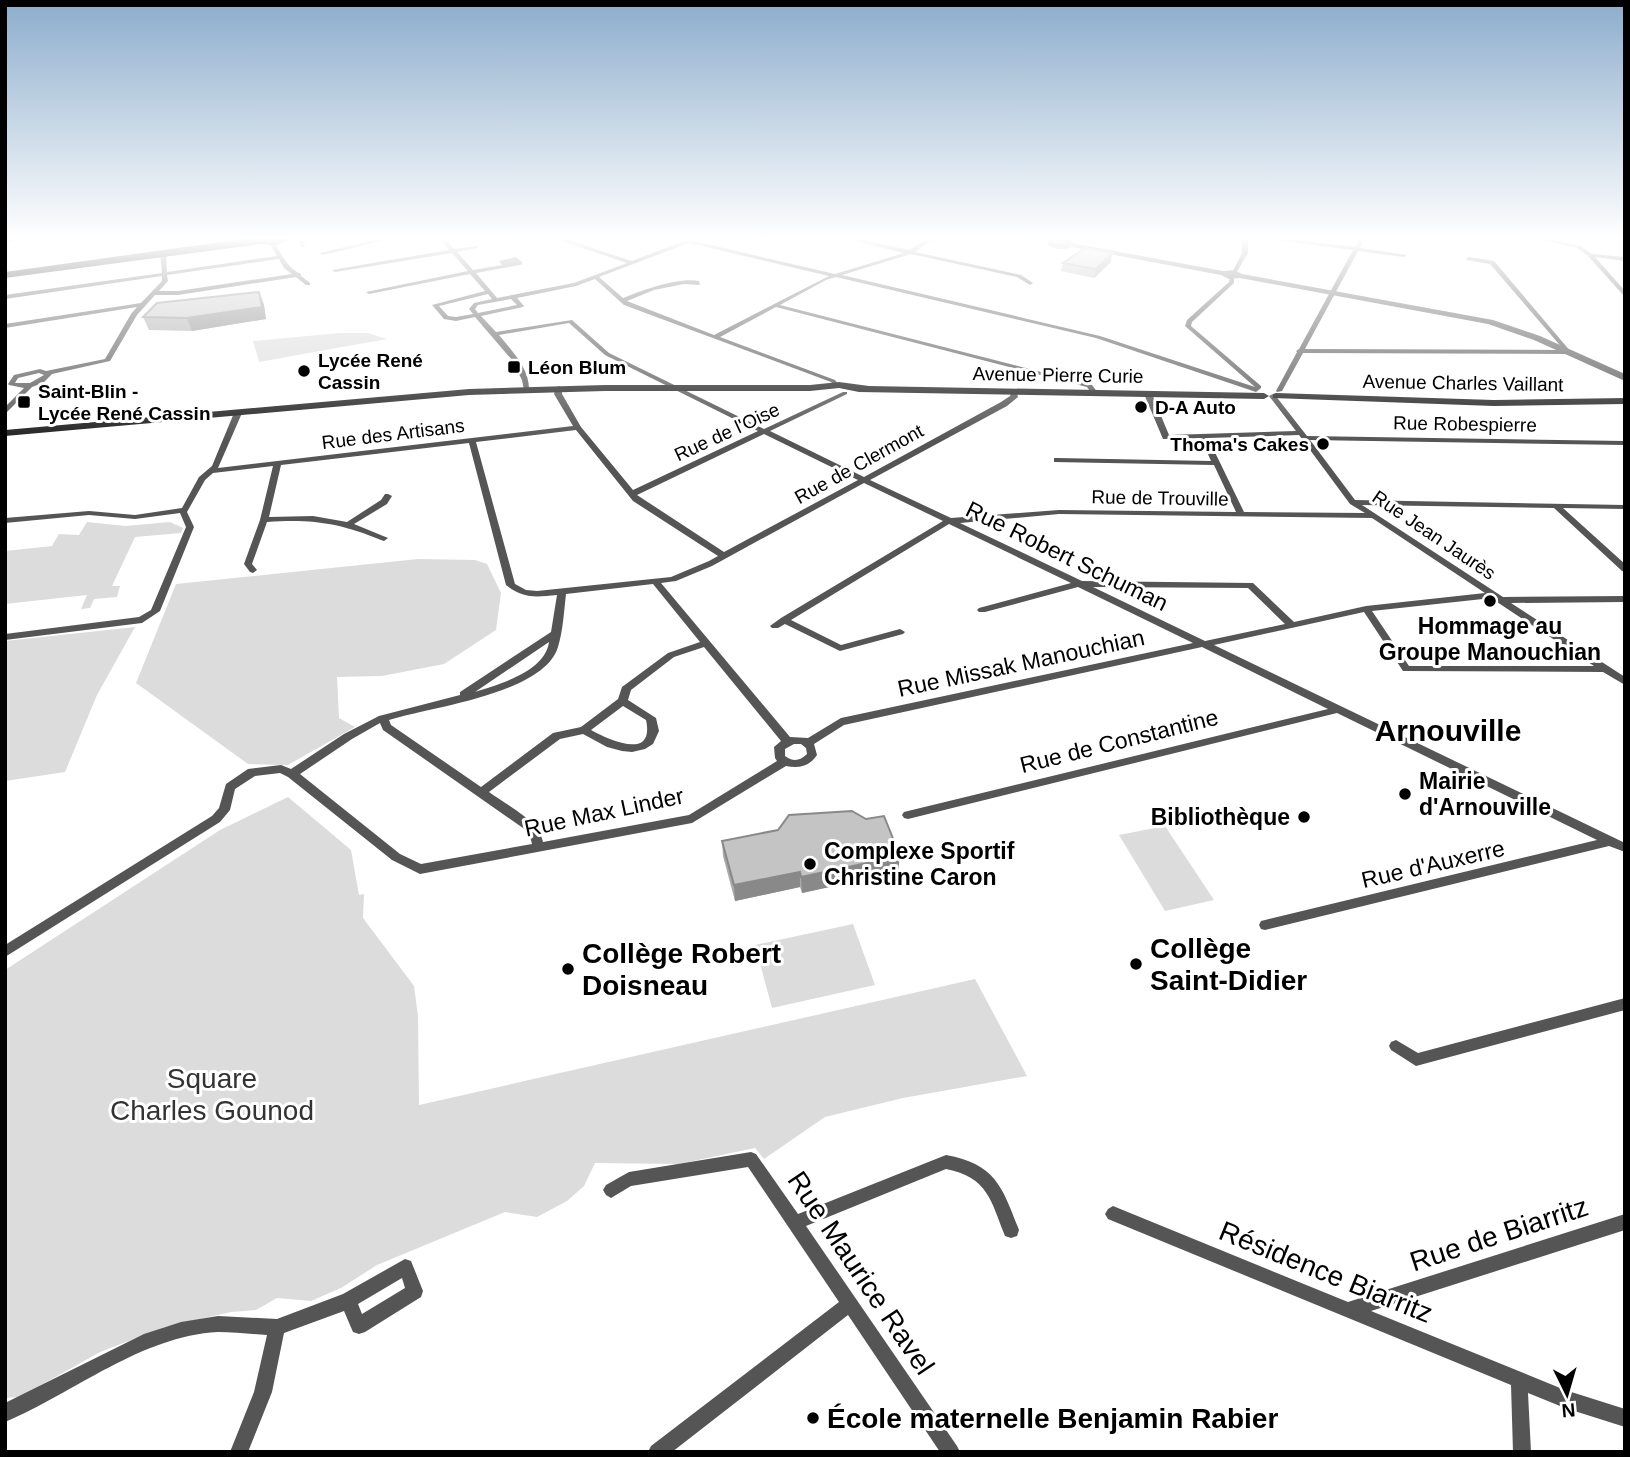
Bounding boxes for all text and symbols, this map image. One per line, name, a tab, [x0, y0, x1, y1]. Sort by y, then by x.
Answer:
place label: Lycée René Cassin	[318, 350, 423, 393]
place label: Léon Blum	[528, 357, 626, 378]
marker: Léon Blum	[506, 359, 522, 375]
marker: Lycée René Cassin	[296, 363, 312, 379]
street label: Avenue Pierre Curie	[972, 363, 1144, 387]
street label: Avenue Charles Vaillant	[1362, 371, 1564, 395]
place label: Saint-Blin - Lycée René Cassin	[38, 381, 211, 424]
marker: Saint-Blin - Lycée René Cassin	[16, 394, 32, 410]
place label: D-A Auto	[1155, 397, 1236, 418]
street label: Rue de l'Oise	[671, 399, 783, 465]
marker: D-A Auto	[1133, 399, 1149, 415]
street label: Rue Robespierre	[1393, 412, 1537, 436]
street label: Rue des Artisans	[320, 415, 466, 453]
street label: Rue de Clermont	[791, 420, 928, 508]
place label: Thoma's Cakes	[1170, 434, 1309, 455]
marker: Thoma's Cakes	[1315, 436, 1331, 452]
street label: Rue de Trouville	[1091, 486, 1229, 510]
street label: Rue Jean Jaurès	[1369, 486, 1499, 584]
street label: Rue Robert Schuman	[962, 496, 1172, 616]
marker: Hommage au Groupe Manouchian	[1482, 593, 1498, 609]
place label: Hommage au Groupe Manouchian	[1379, 613, 1601, 665]
street label: Rue Missak Manouchian	[895, 624, 1147, 702]
street label: Rue de Constantine	[1017, 704, 1221, 778]
district label: Arnouville	[1375, 714, 1521, 747]
place label: Mairie d'Arnouville	[1419, 768, 1551, 820]
street label: Rue Max Linder	[522, 782, 686, 842]
marker: Mairie d'Arnouville	[1397, 786, 1413, 802]
place label: Bibliothèque	[1151, 804, 1290, 830]
marker: Bibliothèque	[1296, 809, 1312, 825]
street label: Rue d'Auxerre	[1359, 835, 1507, 893]
place label: Complexe Sportif Christine Caron	[824, 838, 1015, 890]
marker: Complexe Sportif Christine Caron	[802, 856, 818, 872]
place label: Collège Saint-Didier	[1150, 933, 1307, 996]
place label: Collège Robert Doisneau	[582, 938, 781, 1001]
marker: Collège Saint-Didier	[1128, 956, 1144, 972]
marker: Collège Robert Doisneau	[560, 961, 576, 977]
park label: Square Charles Gounod	[110, 1063, 314, 1126]
street label: Rue Maurice Ravel	[782, 1166, 940, 1380]
street label: Rue de Biarritz	[1406, 1191, 1592, 1277]
street label: Résidence Biarritz	[1215, 1215, 1437, 1329]
north arrow	[1532, 1359, 1602, 1429]
text: N	[1561, 1399, 1576, 1421]
place label: École maternelle Benjamin Rabier	[827, 1403, 1278, 1434]
marker: École maternelle Benjamin Rabier	[805, 1410, 821, 1426]

